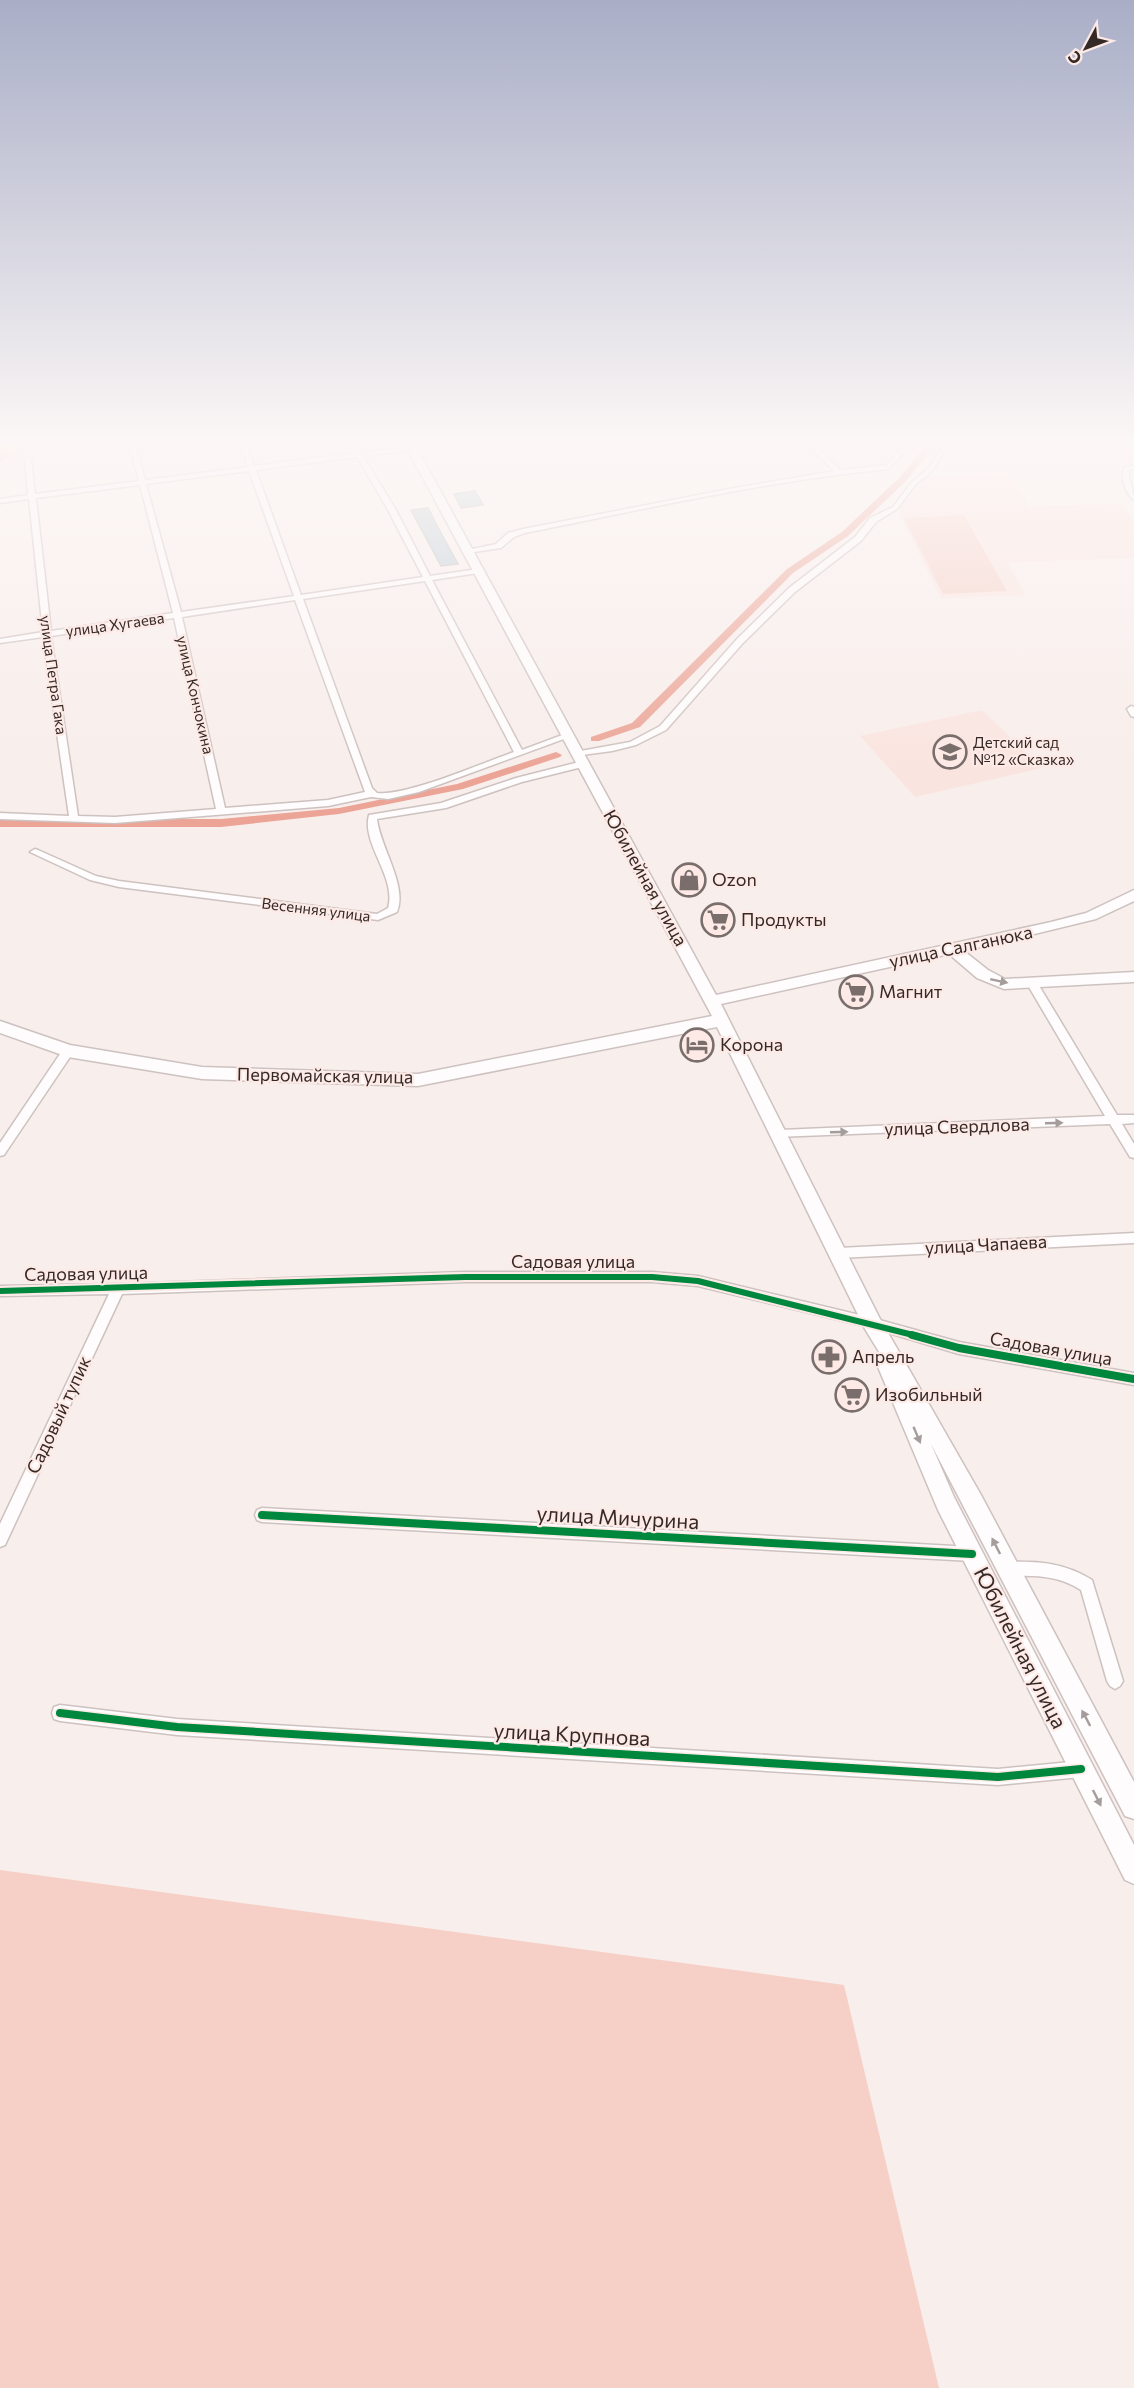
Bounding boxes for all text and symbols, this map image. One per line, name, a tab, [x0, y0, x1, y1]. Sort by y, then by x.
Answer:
north arrow	[1056, 18, 1116, 78]
text: С	[1064, 48, 1085, 69]
street label: улица Хугаева	[64, 608, 165, 640]
street label: улица Петра Гака	[37, 614, 71, 736]
street label: улица Кончокина	[174, 634, 218, 756]
place label: Детский сад №12 «Сказка»	[973, 733, 1075, 768]
school or university icon: Детский сад №12 «Сказка»	[932, 734, 968, 770]
street label: Юбилейная улица	[599, 805, 693, 950]
shop icon: Ozon	[671, 862, 707, 898]
place label: Ozon	[712, 868, 757, 890]
street label: Весенняя улица	[261, 893, 372, 925]
supermarket icon: Продукты	[700, 902, 736, 938]
place label: Продукты	[741, 908, 826, 930]
street label: улица Салганюка	[887, 920, 1034, 972]
supermarket icon: Магнит	[838, 974, 874, 1010]
one-way arrow	[990, 977, 1009, 986]
place label: Магнит	[879, 980, 943, 1002]
hotel icon: Корона	[679, 1027, 715, 1063]
place label: Корона	[720, 1033, 783, 1055]
street label: Первомайская улица	[237, 1062, 413, 1088]
street label: улица Свердлова	[884, 1112, 1030, 1140]
one-way arrow	[1045, 1118, 1064, 1127]
one-way arrow	[829, 1127, 848, 1136]
street label: улица Чапаева	[924, 1230, 1048, 1258]
street label: Садовая улица	[511, 1250, 635, 1272]
street label: Садовая улица	[24, 1261, 148, 1285]
street label: Садовая улица	[988, 1326, 1114, 1370]
pharmacy icon: Апрель	[811, 1339, 847, 1375]
place label: Апрель	[852, 1345, 914, 1367]
street label: Садовый тупик	[21, 1352, 95, 1477]
supermarket icon: Изобильный	[834, 1377, 870, 1413]
place label: Изобильный	[875, 1383, 983, 1405]
one-way arrow	[912, 1427, 922, 1445]
street label: улица Мичурина	[536, 1500, 700, 1533]
one-way arrow	[991, 1537, 1001, 1554]
street label: Юбилейная улица	[970, 1562, 1073, 1732]
one-way arrow	[1082, 1710, 1091, 1727]
street label: улица Крупнова	[493, 1717, 651, 1750]
one-way arrow	[1092, 1790, 1101, 1807]

